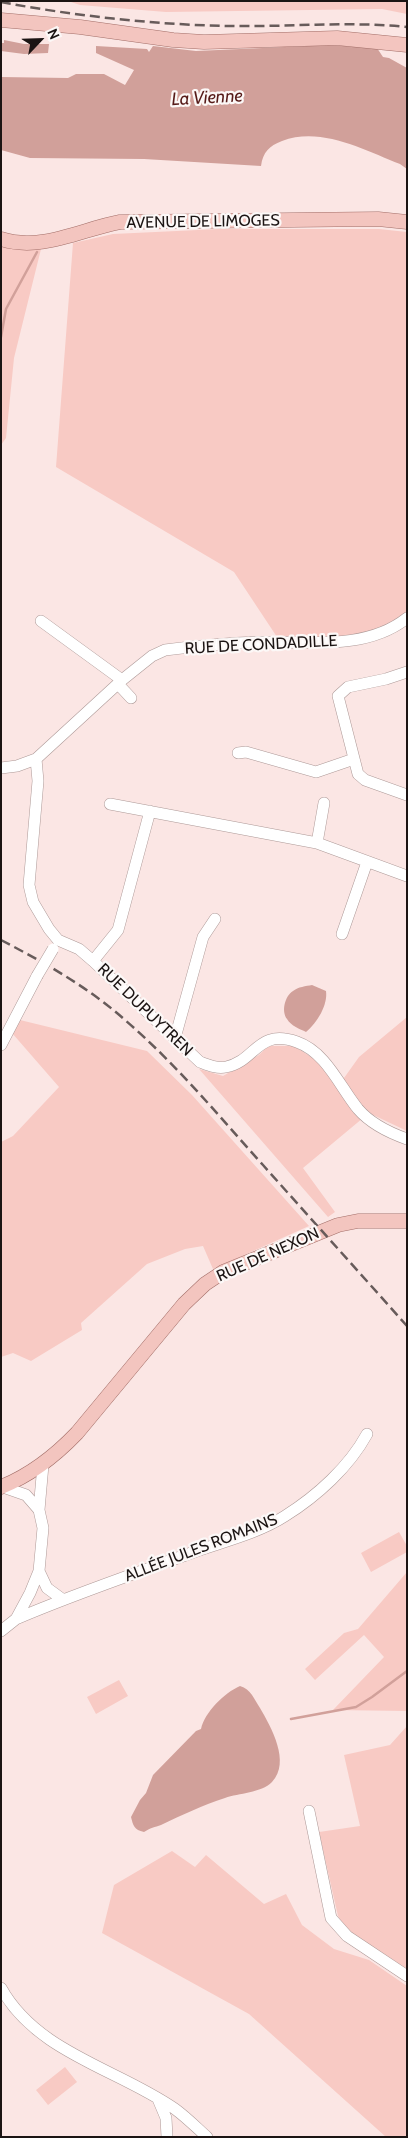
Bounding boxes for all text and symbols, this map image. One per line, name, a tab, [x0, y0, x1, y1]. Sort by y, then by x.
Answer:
north arrow	[15, 15, 65, 65]
text: N	[43, 26, 64, 42]
water label: La Vienne	[171, 85, 243, 111]
street label: AVENUE DE LIMOGES	[126, 211, 280, 233]
street label: RUE DE CONDADILLE	[184, 631, 338, 659]
street label: RUE DUPUYTREN	[93, 960, 197, 1060]
street label: RUE DE NEXON	[214, 1224, 322, 1286]
street label: ALLÉE JULES ROMAINS	[122, 1510, 280, 1586]

